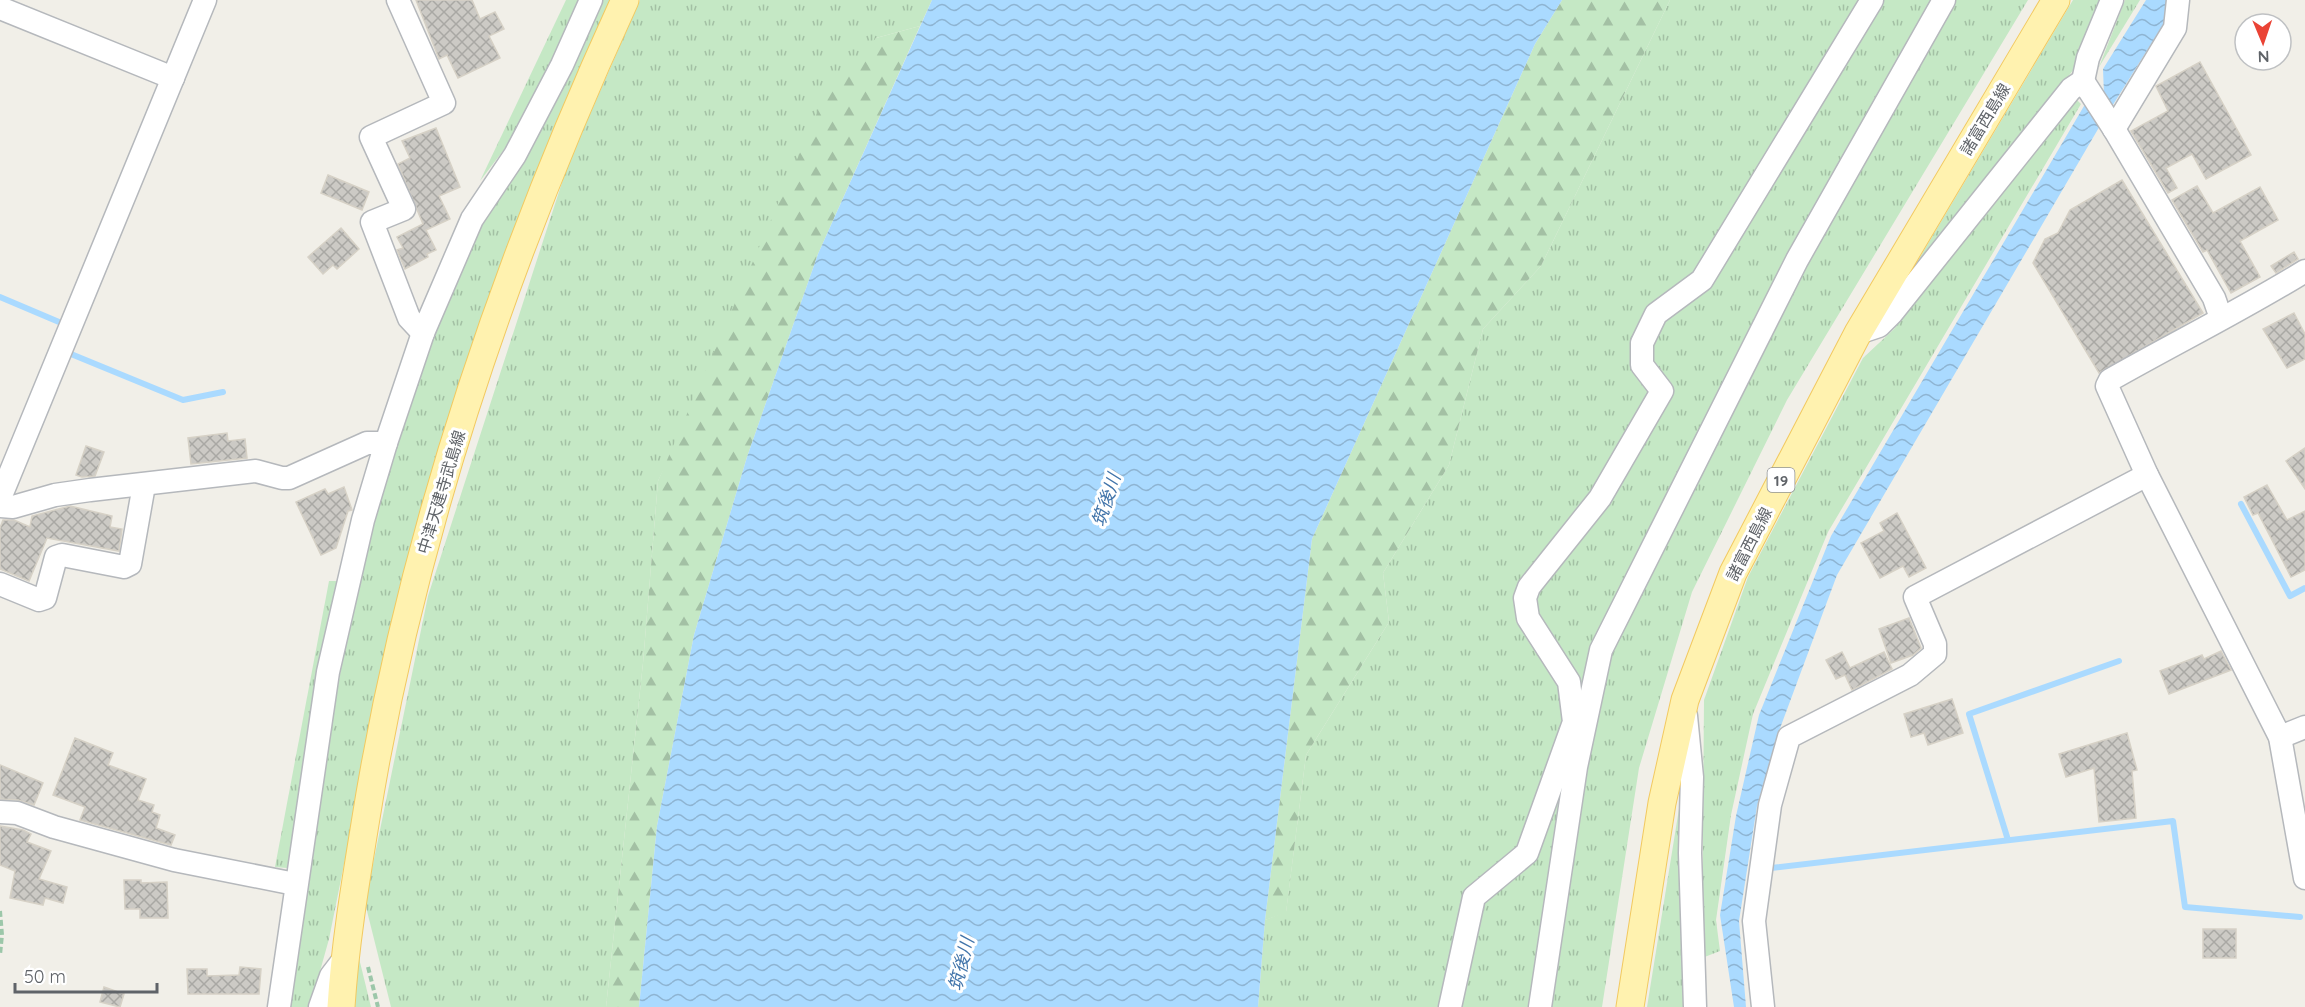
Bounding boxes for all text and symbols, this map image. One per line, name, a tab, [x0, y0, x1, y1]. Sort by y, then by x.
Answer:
north arrow	[2233, 12, 2293, 72]
text: N	[2257, 47, 2270, 67]
street label: 諸富西島線	[1956, 80, 2014, 158]
street label: 中津天建寺武島線	[413, 428, 469, 556]
road number: 19	[1768, 468, 1794, 492]
water label: 筑後川	[1087, 469, 1126, 529]
street label: 諸富西島線	[1722, 504, 1776, 584]
water label: 筑後川	[943, 933, 979, 993]
scale bar	[15, 956, 158, 994]
text: 50 m	[24, 965, 66, 988]

